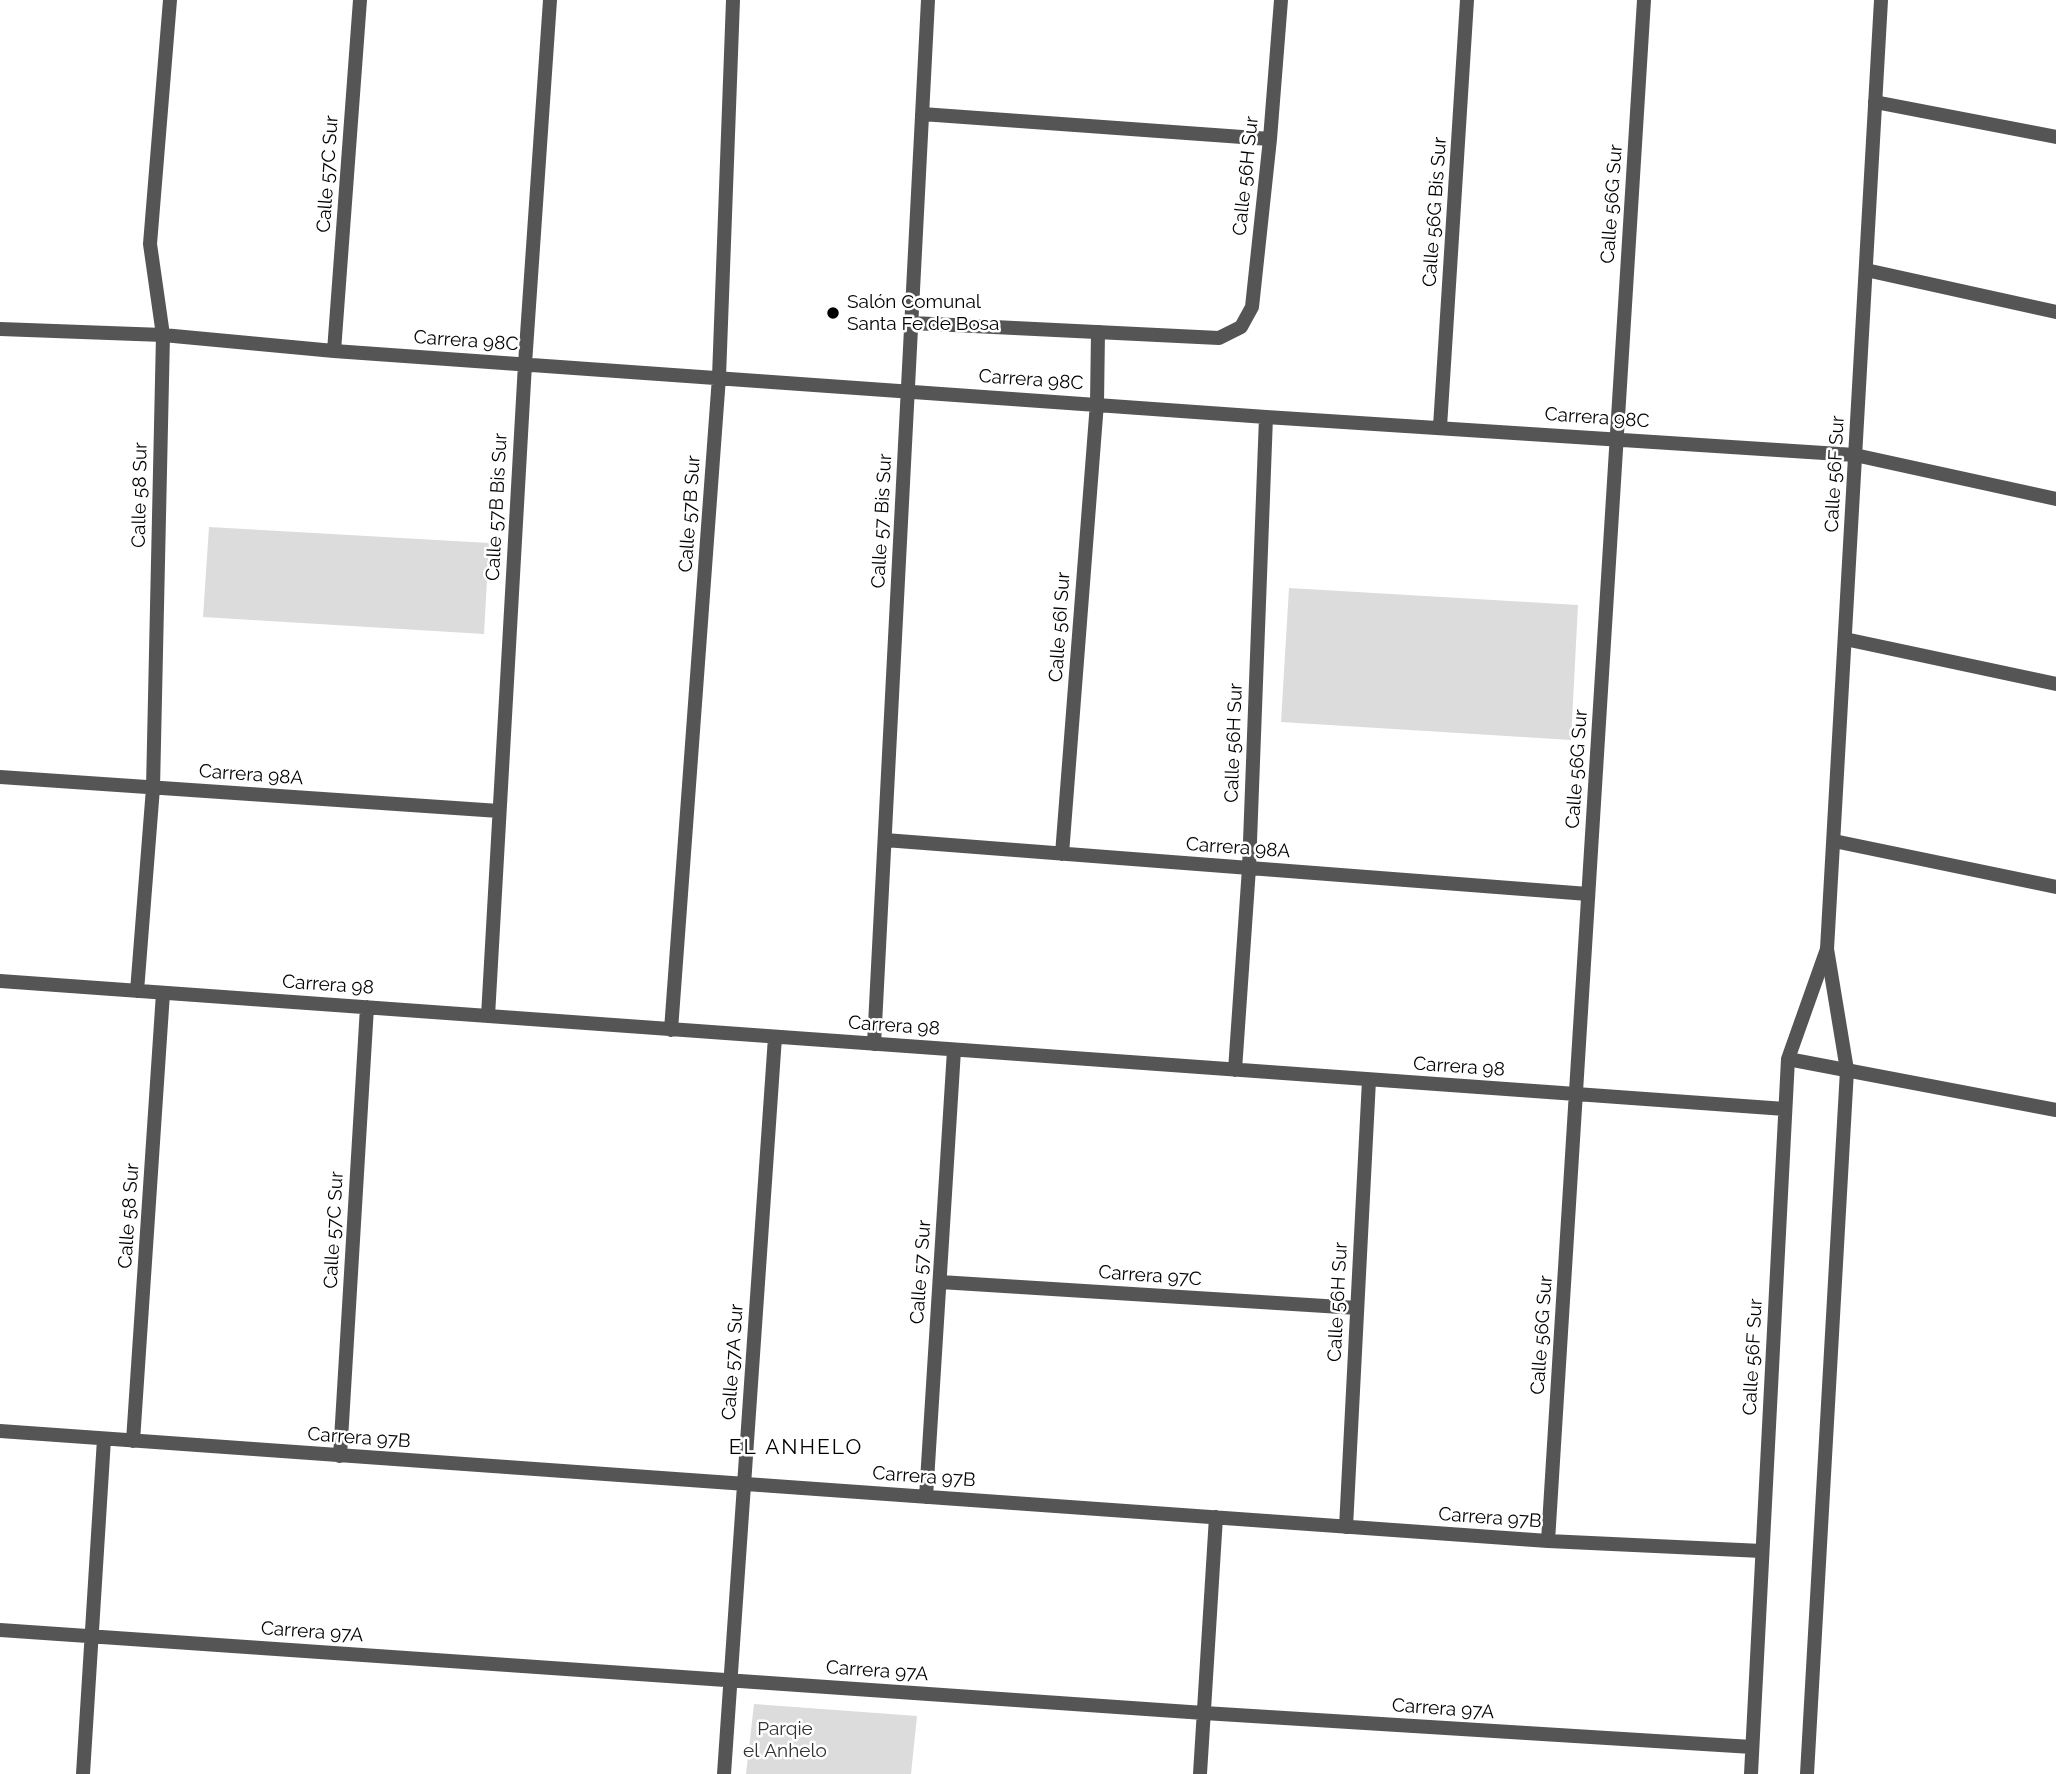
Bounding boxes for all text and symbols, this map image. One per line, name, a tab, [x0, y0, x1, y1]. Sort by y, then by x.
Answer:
street label: Calle 57C Sur	[313, 115, 343, 233]
street label: Calle 56H Sur	[1228, 115, 1264, 237]
street label: Calle 56G Bis Sur	[1418, 136, 1452, 288]
street label: Calle 56G Sur	[1596, 144, 1628, 264]
place label: Salón Comunal Santa Fe de Bosa	[847, 291, 999, 335]
marker: Salón Comunal Santa Fe de Bosa	[825, 305, 841, 321]
street label: Carrera 98C	[413, 326, 519, 356]
street label: Carrera 98C	[978, 365, 1084, 395]
street label: Carrera 98C	[1544, 403, 1650, 433]
street label: Calle 56F Sur	[1821, 415, 1849, 533]
street label: Calle 57B Bis Sur	[482, 433, 512, 581]
street label: Calle 58 Sur	[128, 442, 152, 548]
street label: Calle 57 Bis Sur	[867, 453, 897, 589]
street label: Calle 57B Sur	[675, 455, 705, 573]
street label: Calle 56I Sur	[1045, 571, 1075, 683]
street label: Calle 56H Sur	[1221, 683, 1247, 803]
street label: Calle 56G Sur	[1561, 709, 1593, 829]
street label: Carrera 98A	[198, 760, 304, 790]
street label: Carrera 98A	[1185, 833, 1291, 863]
street label: Carrera 98	[281, 970, 375, 1000]
street label: Carrera 98	[847, 1011, 941, 1041]
street label: Carrera 98	[1412, 1052, 1506, 1082]
street label: Calle 58 Sur	[114, 1162, 144, 1270]
street label: Calle 57C Sur	[320, 1171, 348, 1289]
street label: Calle 57 Sur	[906, 1219, 936, 1325]
street label: Calle 56H Sur	[1323, 1242, 1353, 1362]
street label: Carrera 97C	[1098, 1261, 1202, 1291]
street label: Calle 56G Sur	[1526, 1275, 1558, 1395]
street label: Calle 56F Sur	[1739, 1298, 1767, 1416]
street label: Calle 57A Sur	[718, 1303, 748, 1421]
street label: Carrera 97B	[307, 1423, 411, 1453]
district label: EL ANHELO	[730, 1435, 862, 1461]
street label: Carrera 97B	[872, 1462, 976, 1492]
street label: Carrera 97B	[1438, 1503, 1542, 1533]
street label: Carrera 97A	[260, 1617, 364, 1647]
street label: Carrera 97A	[825, 1656, 929, 1686]
street label: Carrera 97A	[1391, 1694, 1495, 1724]
park label: Parqie el Anhelo	[743, 1718, 827, 1762]

